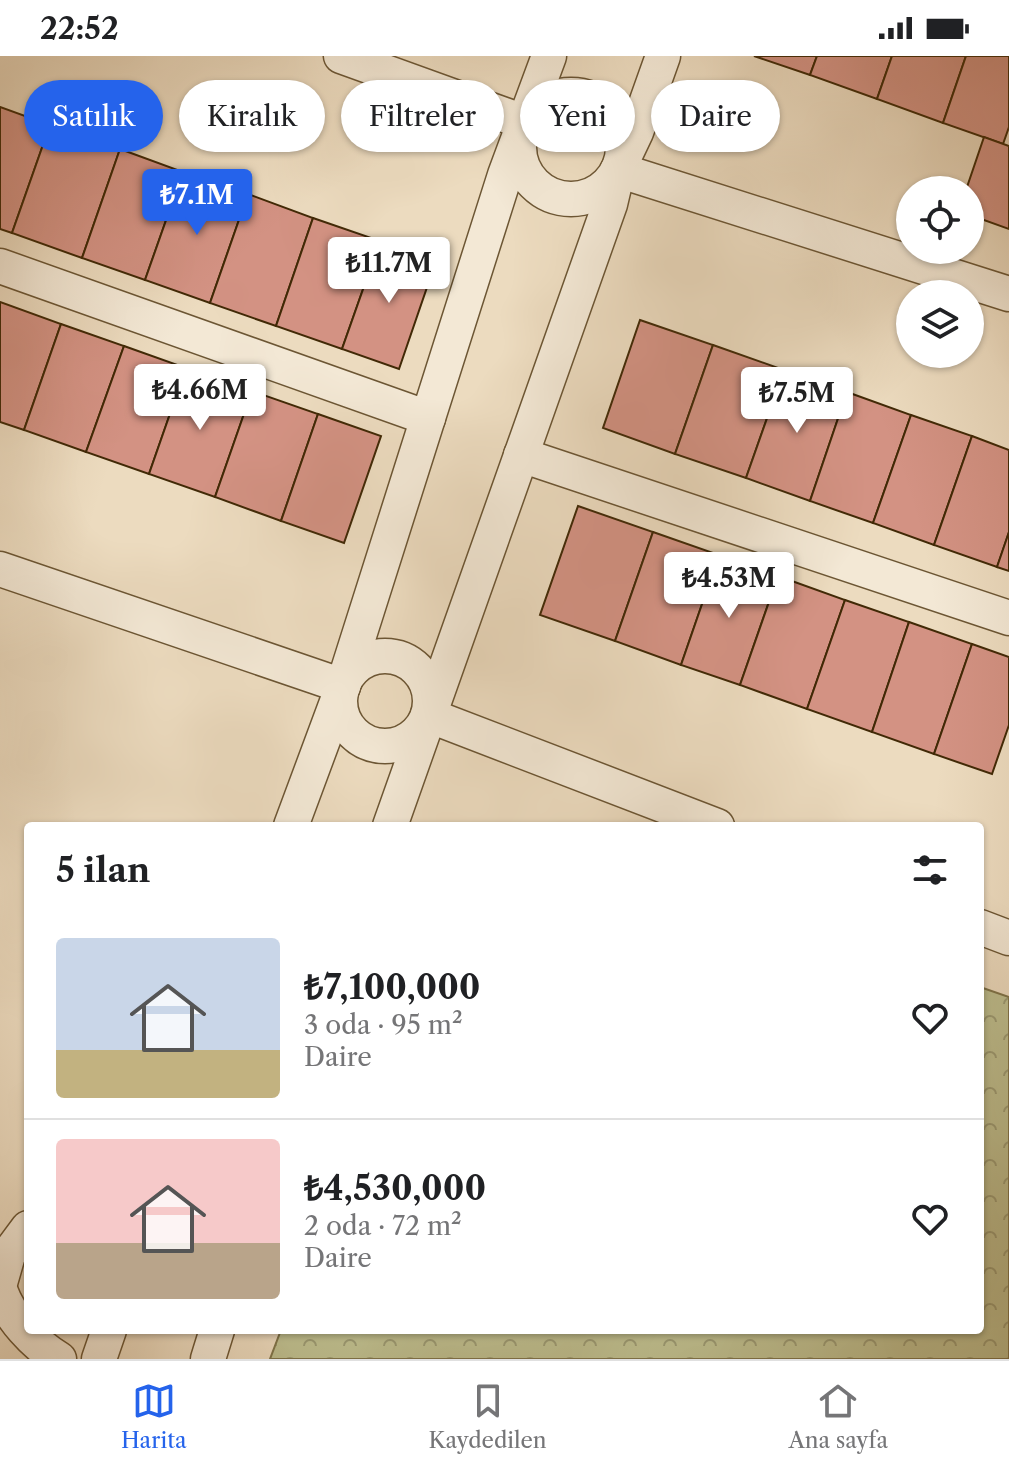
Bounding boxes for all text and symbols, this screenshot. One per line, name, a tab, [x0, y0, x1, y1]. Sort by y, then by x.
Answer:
text: 22:52	[40, 10, 119, 47]
chip: Satılık	[24, 80, 163, 152]
chip: Kiralık	[179, 80, 325, 152]
chip: Filtreler	[341, 80, 504, 152]
chip: Yeni	[520, 80, 635, 152]
chip: Daire	[651, 80, 780, 152]
pin: ₺7.1M	[141, 169, 253, 237]
map controls	[896, 176, 984, 368]
button: locate	[896, 176, 984, 264]
text: ₺7.1M	[160, 179, 234, 211]
pin: ₺11.7M	[324, 237, 454, 305]
text: ₺11.7M	[346, 247, 432, 279]
button: layers	[896, 280, 984, 368]
pin: ₺4.66M	[135, 364, 265, 432]
pin: ₺7.5M	[741, 367, 853, 435]
text: ₺4.66M	[152, 374, 248, 406]
text: ₺7.5M	[759, 377, 835, 409]
pin: ₺4.53M	[664, 552, 794, 620]
text: ₺4.53M	[682, 562, 776, 594]
icon: filters	[908, 848, 952, 892]
text: 5 ilan	[56, 849, 150, 891]
text: ₺7,100,000	[304, 966, 480, 1008]
icon: home	[120, 970, 216, 1066]
icon: heart	[908, 996, 952, 1040]
text: 3 oda · 95 m²	[304, 1009, 463, 1041]
text: Daire	[304, 1041, 372, 1073]
text: ₺4,530,000	[304, 1167, 486, 1209]
icon: home	[120, 1171, 216, 1267]
icon: heart	[908, 1197, 952, 1241]
text: 2 oda · 72 m²	[304, 1210, 462, 1242]
text: Daire	[304, 1242, 372, 1274]
tab: Harita	[121, 1379, 187, 1454]
tab: Kaydedilen	[428, 1379, 547, 1454]
tab: Ana sayfa	[788, 1379, 888, 1454]

